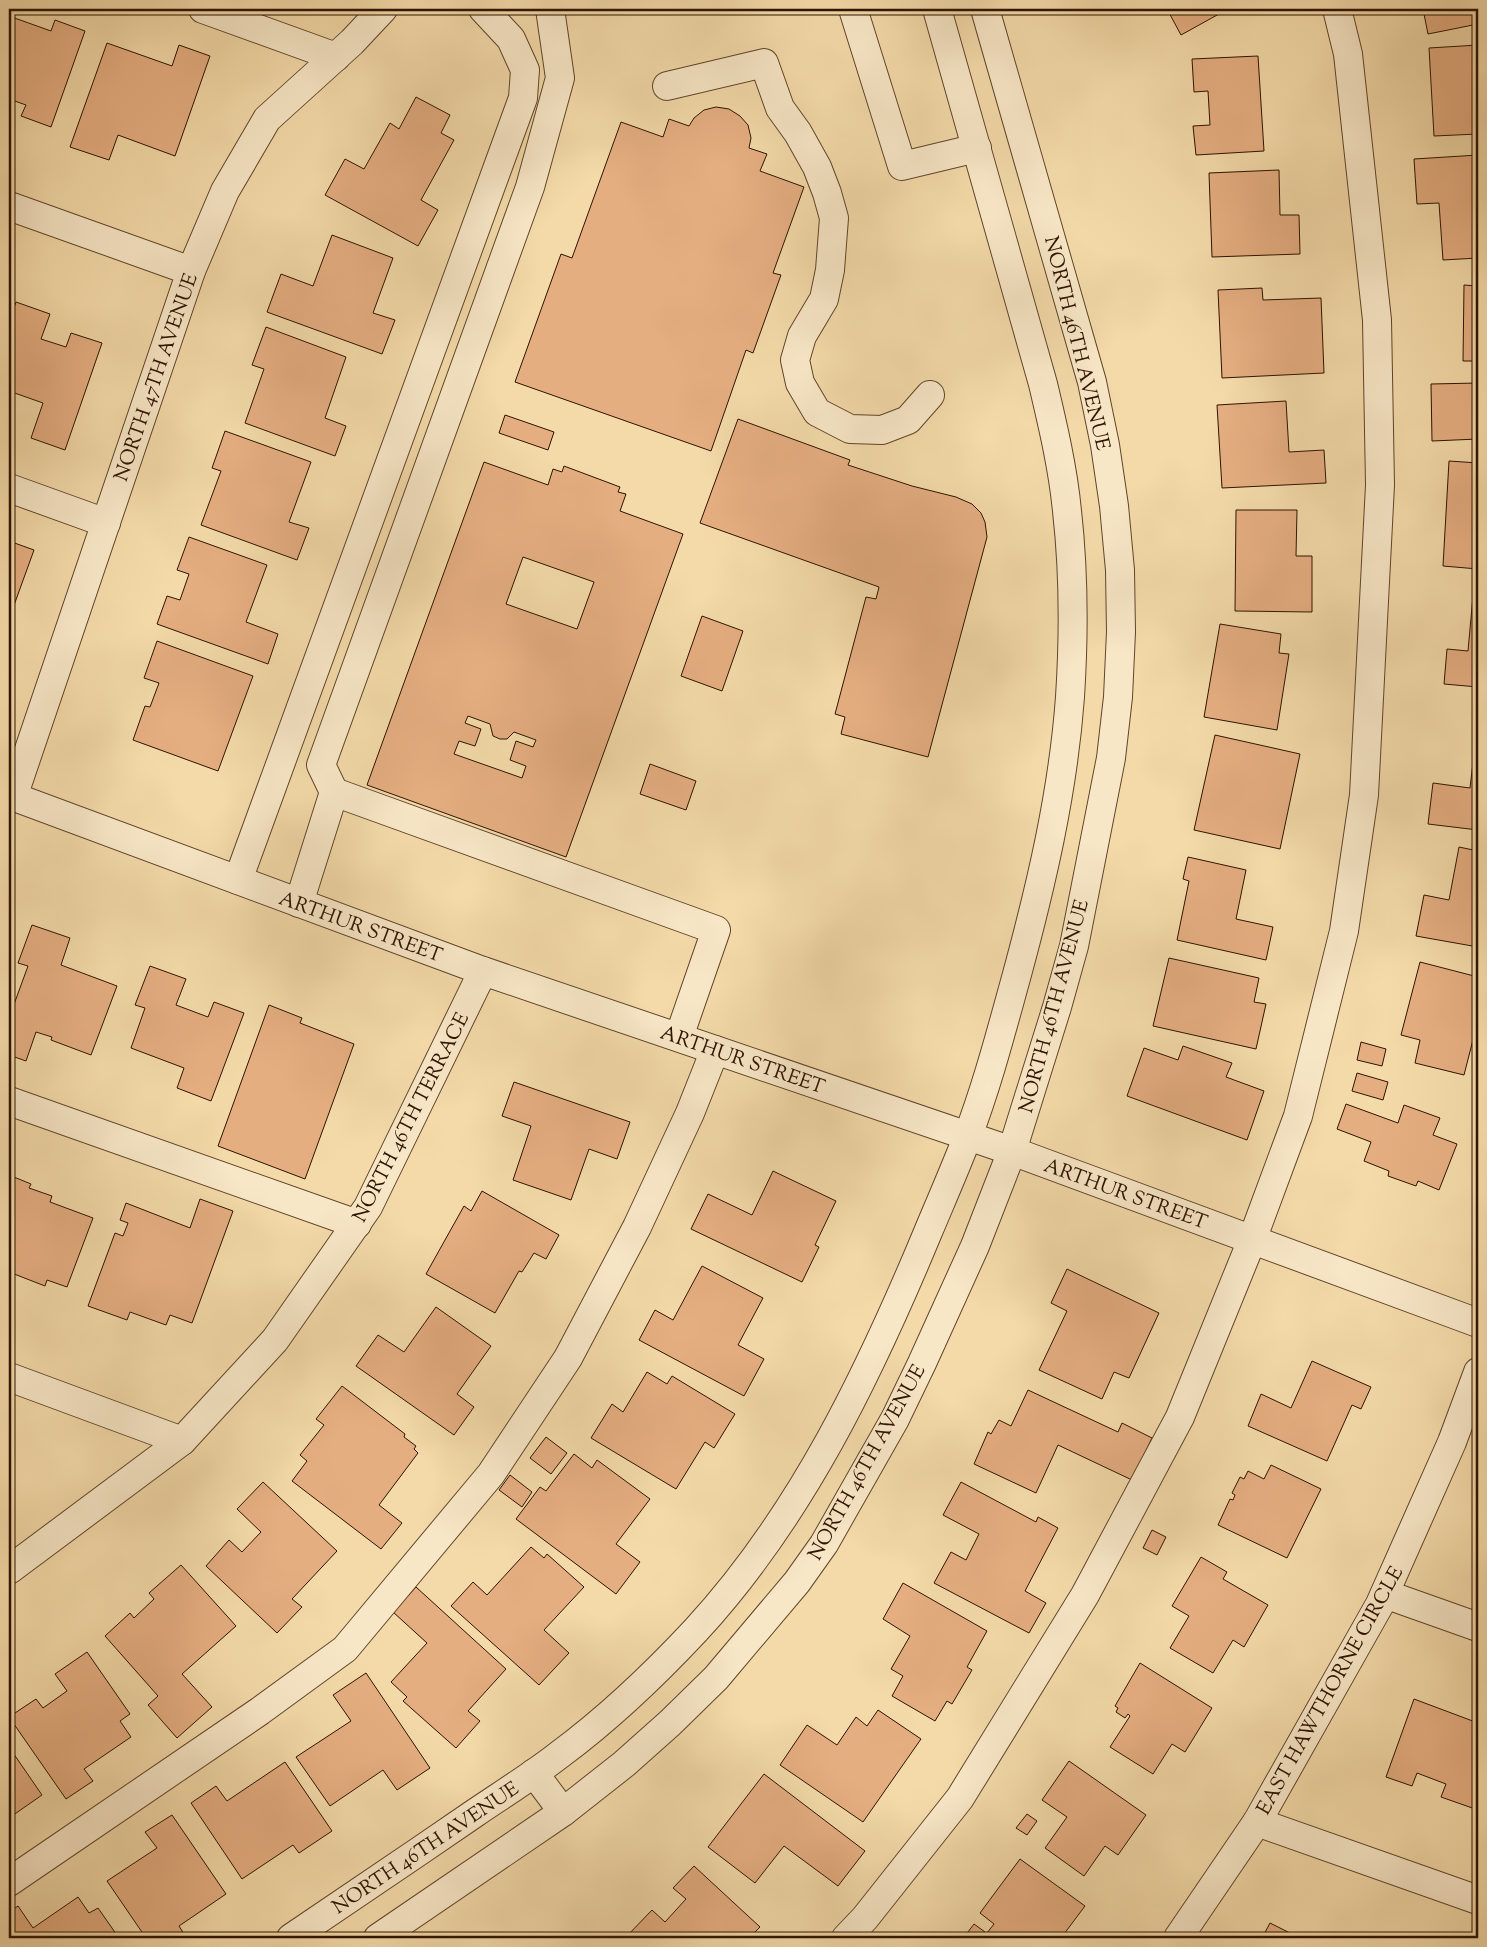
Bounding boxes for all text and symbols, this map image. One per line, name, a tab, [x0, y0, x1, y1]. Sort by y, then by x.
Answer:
street label: NORTH 46TH AVENUE	[1035, 233, 1116, 454]
street label: NORTH 47TH AVENUE	[108, 270, 207, 486]
street label: ARTHUR STREET	[274, 885, 446, 971]
street label: NORTH 46TH AVENUE	[1013, 897, 1098, 1117]
street label: NORTH 46TH TERRACE	[347, 1008, 478, 1228]
street label: ARTHUR STREET	[656, 1020, 828, 1103]
street label: ARTHUR STREET	[1039, 1152, 1211, 1238]
street label: NORTH 46TH AVENUE	[802, 1360, 934, 1566]
street label: EAST HAWTHORNE CIRCLE	[1251, 1562, 1412, 1821]
street label: NORTH 46TH AVENUE	[327, 1776, 526, 1923]

